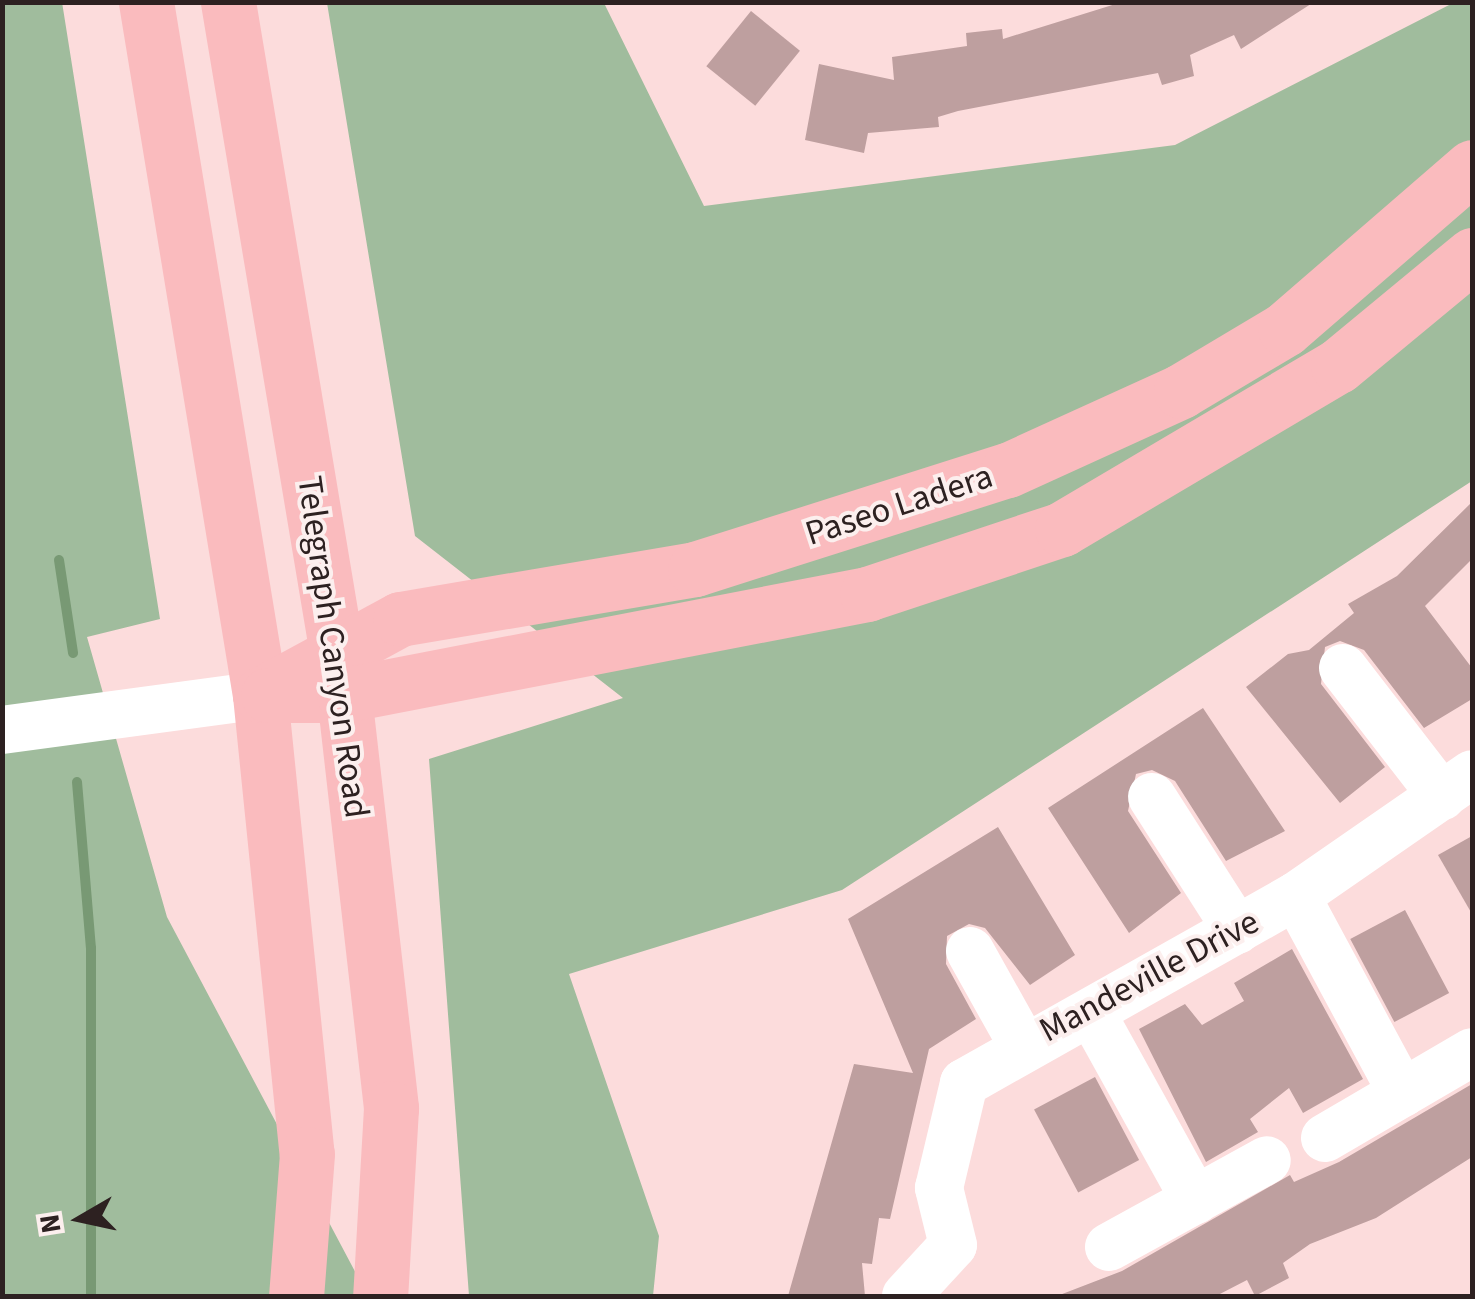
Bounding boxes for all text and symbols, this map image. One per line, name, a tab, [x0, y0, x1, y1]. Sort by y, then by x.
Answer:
street label: Paseo Ladera	[800, 455, 998, 555]
street label: Telegraph Canyon Road	[288, 473, 378, 821]
street label: Mandeville Drive	[1032, 901, 1266, 1051]
north arrow	[30, 1169, 130, 1269]
text: N	[29, 1211, 72, 1236]

